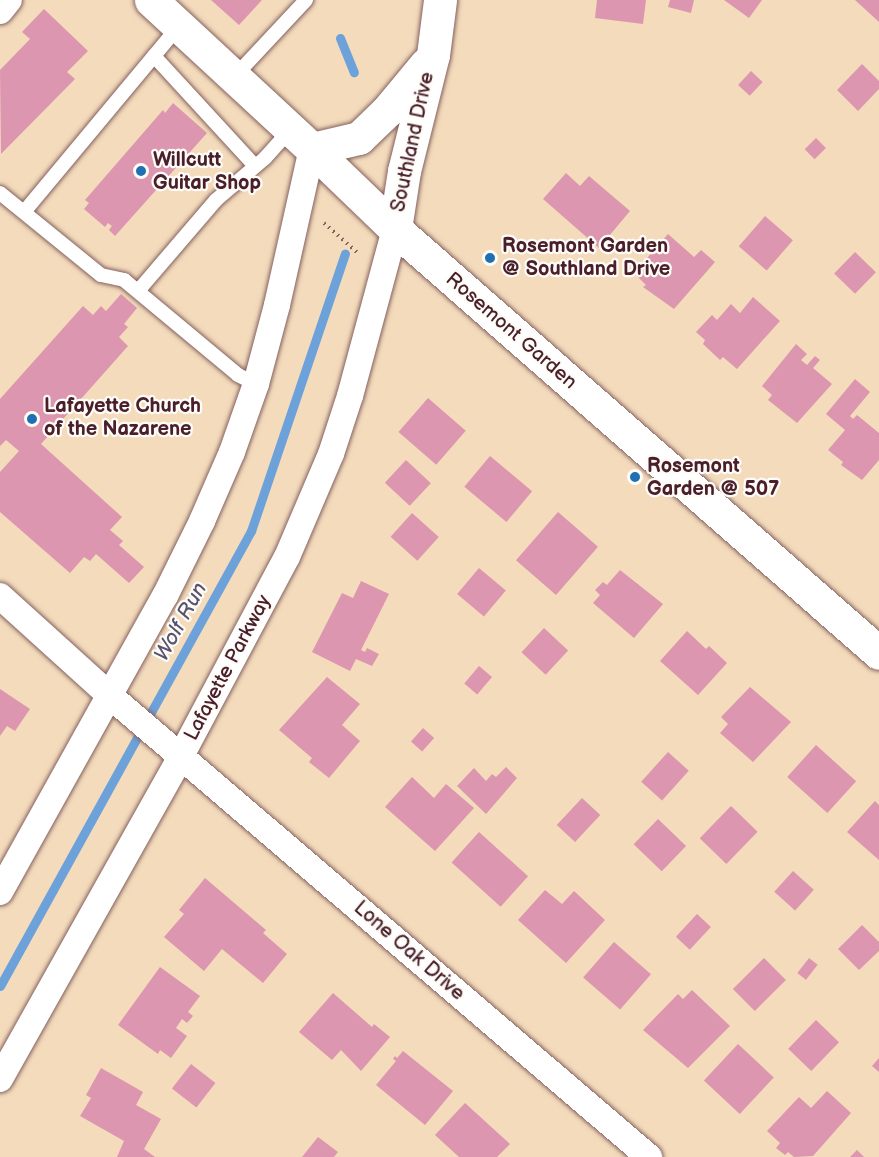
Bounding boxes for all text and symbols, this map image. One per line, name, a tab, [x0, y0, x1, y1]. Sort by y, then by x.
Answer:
street label: Southland Drive	[386, 70, 440, 214]
place label: Willcutt Guitar Shop	[153, 148, 261, 195]
marker: Willcutt Guitar Shop	[134, 164, 148, 178]
place label: Rosemont Garden @ Southland Drive	[502, 234, 670, 281]
marker: Rosemont Garden @ Southland Drive	[483, 251, 497, 265]
street label: Rosemont Garden	[441, 268, 581, 394]
place label: Lafayette Church of the Nazarene	[44, 395, 201, 442]
marker: Lafayette Church of the Nazarene	[25, 412, 39, 426]
place label: Rosemont Garden @ 507	[647, 454, 779, 501]
marker: Rosemont Garden @ 507	[628, 470, 642, 484]
water label: Wolf Run	[149, 578, 213, 666]
street label: Lafayette Parkway	[180, 591, 276, 745]
street label: Lone Oak Drive	[349, 896, 469, 1006]

